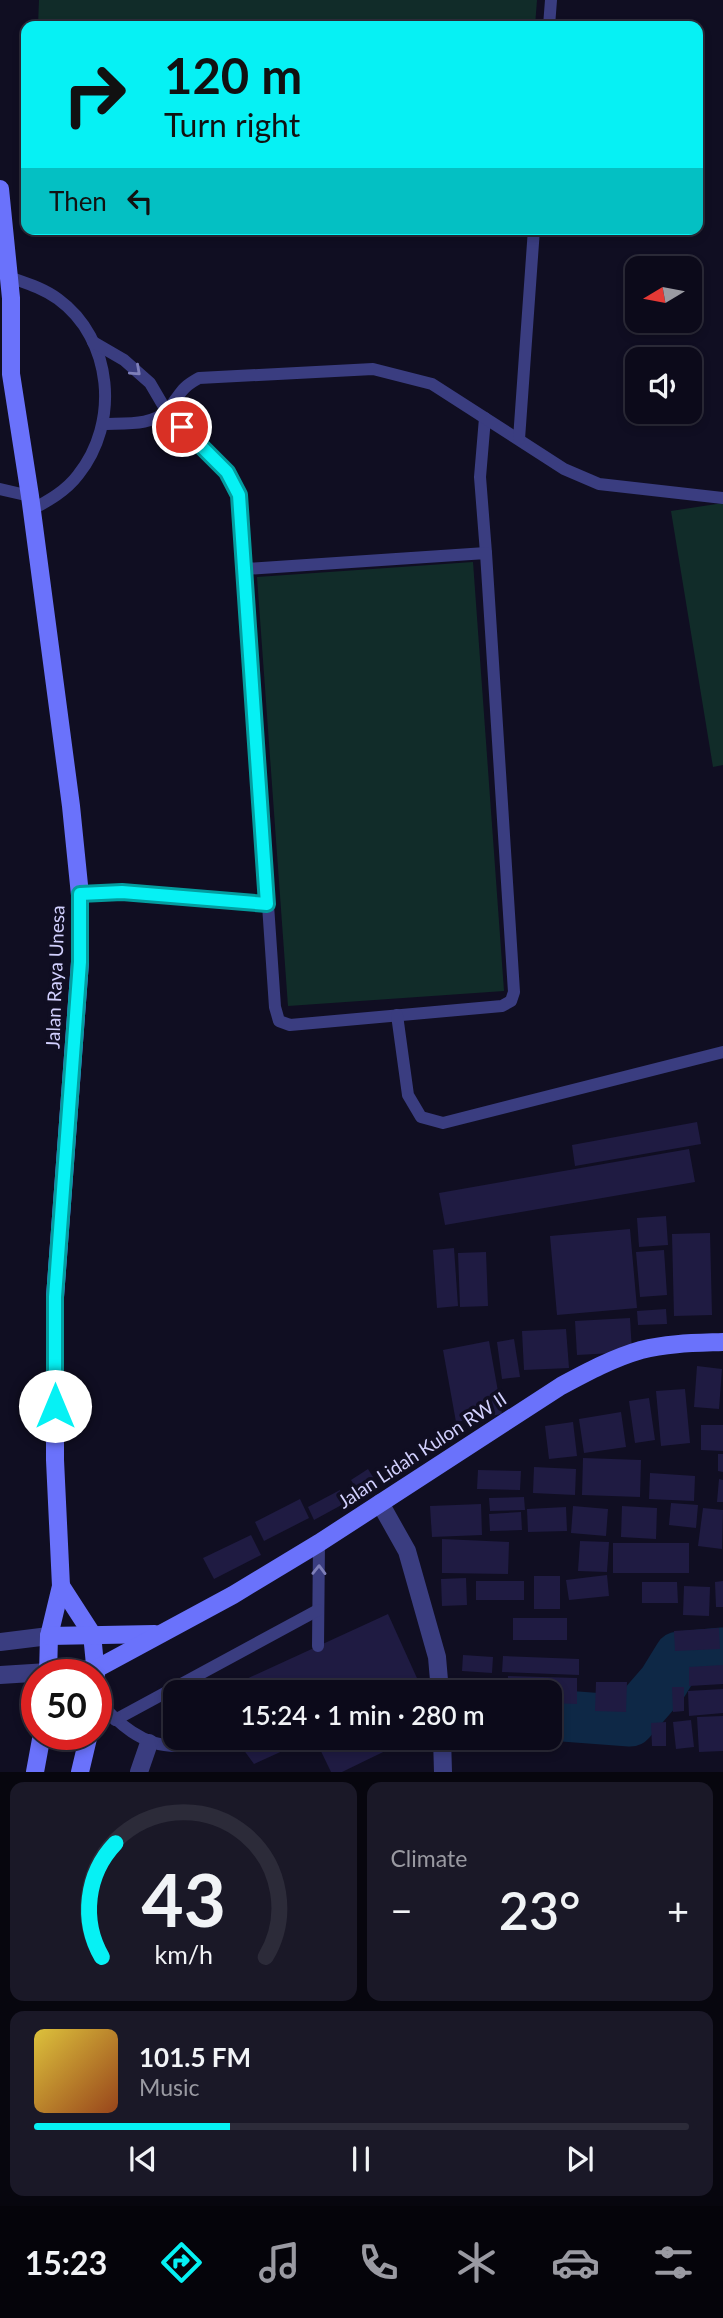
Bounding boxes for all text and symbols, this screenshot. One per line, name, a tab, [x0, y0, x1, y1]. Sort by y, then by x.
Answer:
text: 120 m	[164, 46, 302, 104]
icon: right	[49, 49, 140, 140]
text: Turn right	[164, 105, 300, 144]
icon: left	[121, 182, 159, 220]
text: Then	[49, 185, 107, 217]
north arrow	[625, 256, 702, 332]
map controls	[625, 256, 702, 424]
button: sound	[625, 347, 702, 424]
one-way arrow	[128, 363, 141, 375]
pin	[152, 397, 212, 457]
icon: arrive	[163, 408, 201, 446]
street label: Jalan Raya Unesa	[41, 905, 68, 1049]
position arrow	[18, 1369, 92, 1443]
street label: Jalan Lidah Kulon RW II	[333, 1386, 510, 1513]
one-way arrow	[311, 1564, 327, 1575]
speed limit sign: 50	[21, 1659, 112, 1750]
text: 15:24 · 1 min · 280 m	[240, 1699, 485, 1731]
text: Climate	[391, 1844, 467, 1872]
text: 43	[141, 1856, 225, 1944]
text: 23°	[499, 1879, 581, 1941]
text: −	[391, 1887, 413, 1933]
text: +	[667, 1887, 689, 1933]
text: km/h	[154, 1939, 213, 1969]
text: 101.5 FM	[139, 2041, 251, 2073]
text: Music	[139, 2073, 199, 2101]
icon: previous	[124, 2140, 162, 2178]
icon: pause	[342, 2140, 380, 2178]
icon: next	[561, 2140, 599, 2178]
icon: directions	[157, 2238, 206, 2287]
icon: music	[255, 2238, 304, 2287]
icon: phone	[354, 2238, 403, 2287]
icon: climate	[452, 2238, 501, 2287]
icon: car	[551, 2238, 600, 2287]
icon: filters	[649, 2238, 698, 2287]
text: 15:23	[25, 2243, 107, 2282]

